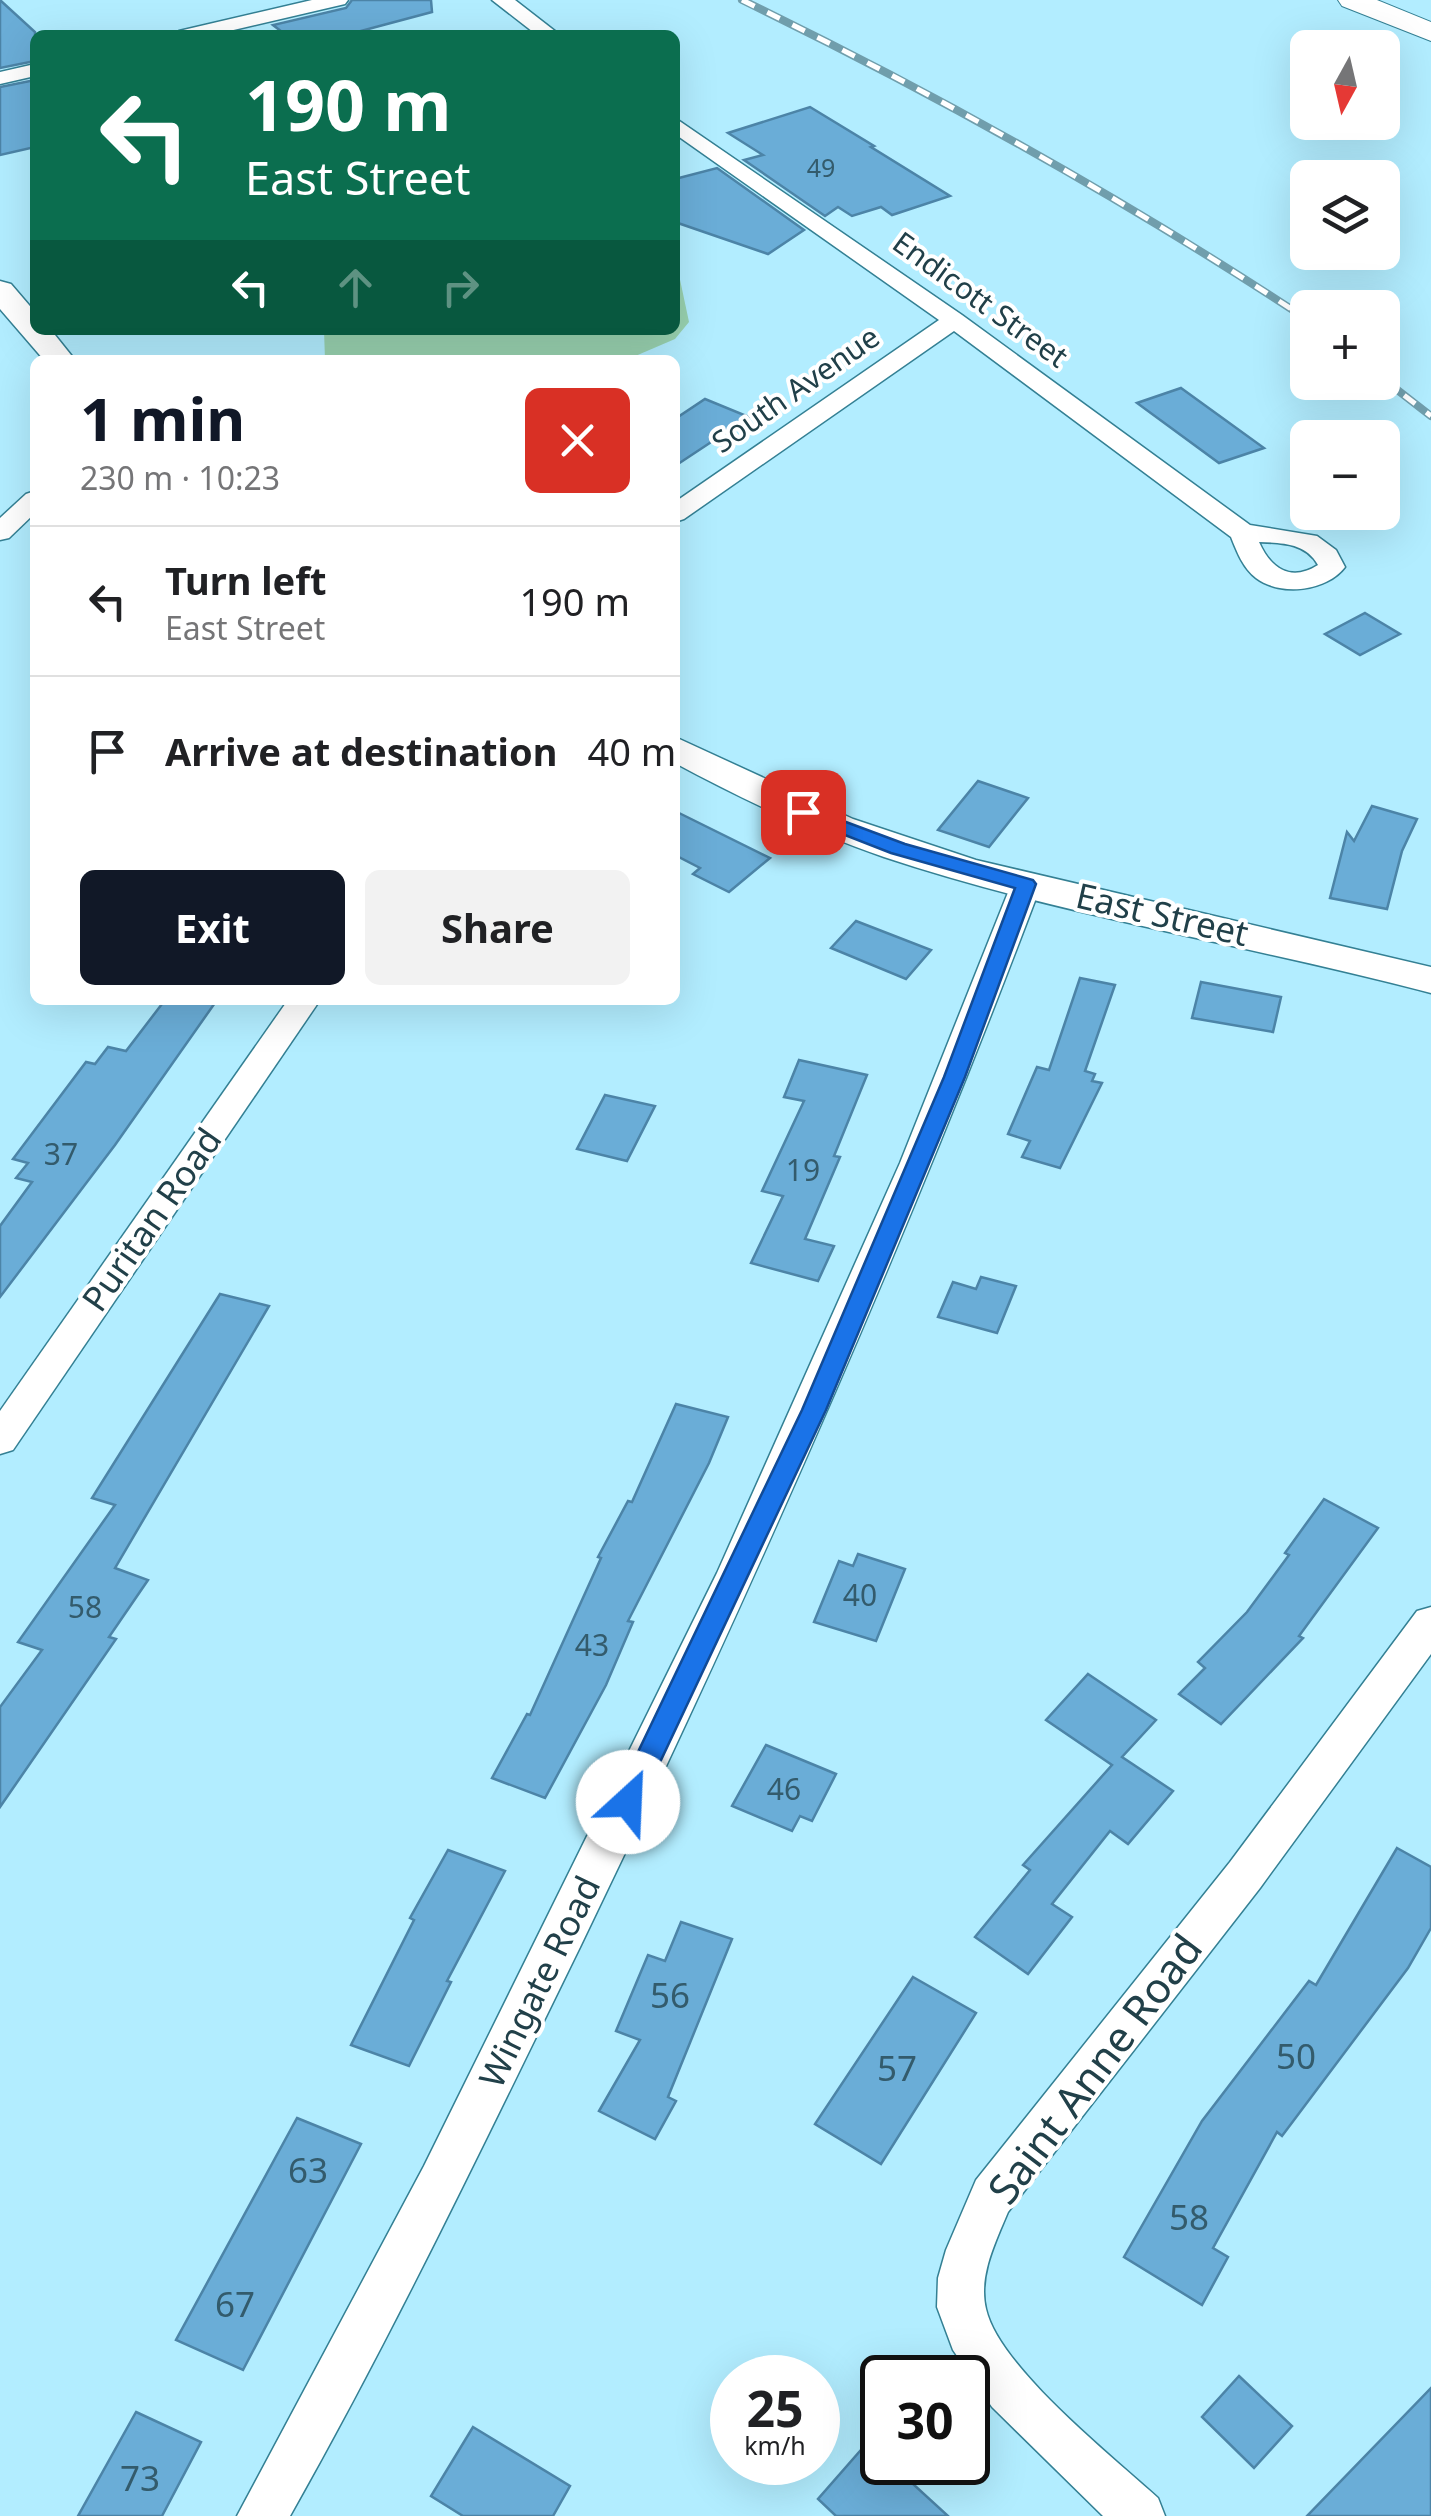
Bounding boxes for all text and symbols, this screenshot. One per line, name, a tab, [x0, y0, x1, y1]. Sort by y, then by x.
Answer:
north arrow	[1290, 30, 1400, 140]
map controls	[1290, 30, 1400, 530]
text: 190 m	[245, 56, 452, 152]
icon: left	[80, 70, 210, 200]
text: East Street	[245, 147, 470, 208]
house number: 49	[807, 150, 835, 184]
button: layers	[1290, 160, 1400, 270]
street label: Endicott Street	[885, 221, 1077, 376]
icon: left	[223, 260, 278, 315]
icon: ahead	[328, 260, 383, 315]
icon: right	[433, 260, 488, 315]
button: +	[1290, 290, 1400, 400]
street label: South Avenue	[703, 316, 887, 462]
text: 1 min	[80, 377, 245, 459]
button: close	[525, 388, 630, 493]
button: −	[1290, 420, 1400, 530]
text: 230 m · 10:23	[80, 456, 280, 499]
text: Turn left	[165, 554, 327, 606]
icon: left	[80, 574, 135, 629]
text: 190 m	[519, 575, 630, 627]
text: East Street	[165, 606, 325, 649]
icon: arrive	[80, 724, 135, 779]
text: Arrive at destination	[165, 725, 557, 777]
text: 40 m	[587, 725, 676, 777]
pin	[761, 770, 846, 855]
icon: arrive	[776, 785, 831, 840]
button: Exit	[80, 870, 345, 985]
button: Share	[365, 870, 630, 985]
street label: East Street	[1072, 871, 1253, 956]
street label: Puritan Road	[70, 1118, 231, 1320]
house number: 37	[44, 1133, 78, 1174]
house number: 19	[786, 1149, 820, 1190]
house number: 40	[843, 1574, 877, 1615]
house number: 58	[68, 1586, 102, 1627]
house number: 43	[575, 1624, 609, 1665]
position arrow	[576, 1750, 680, 1854]
house number: 46	[767, 1768, 801, 1809]
street label: Wingate Road	[467, 1868, 610, 2095]
street label: Saint Anne Road	[974, 1922, 1214, 2215]
house number: 56	[650, 1971, 690, 2018]
house number: 50	[1276, 2032, 1316, 2079]
house number: 57	[877, 2044, 917, 2091]
house number: 63	[288, 2146, 328, 2193]
house number: 58	[1169, 2193, 1209, 2240]
house number: 67	[215, 2280, 255, 2327]
speed limit sign: 30	[860, 2355, 990, 2485]
text: 25	[746, 2374, 804, 2442]
text: km/h	[744, 2428, 806, 2462]
house number: 73	[120, 2454, 160, 2501]

